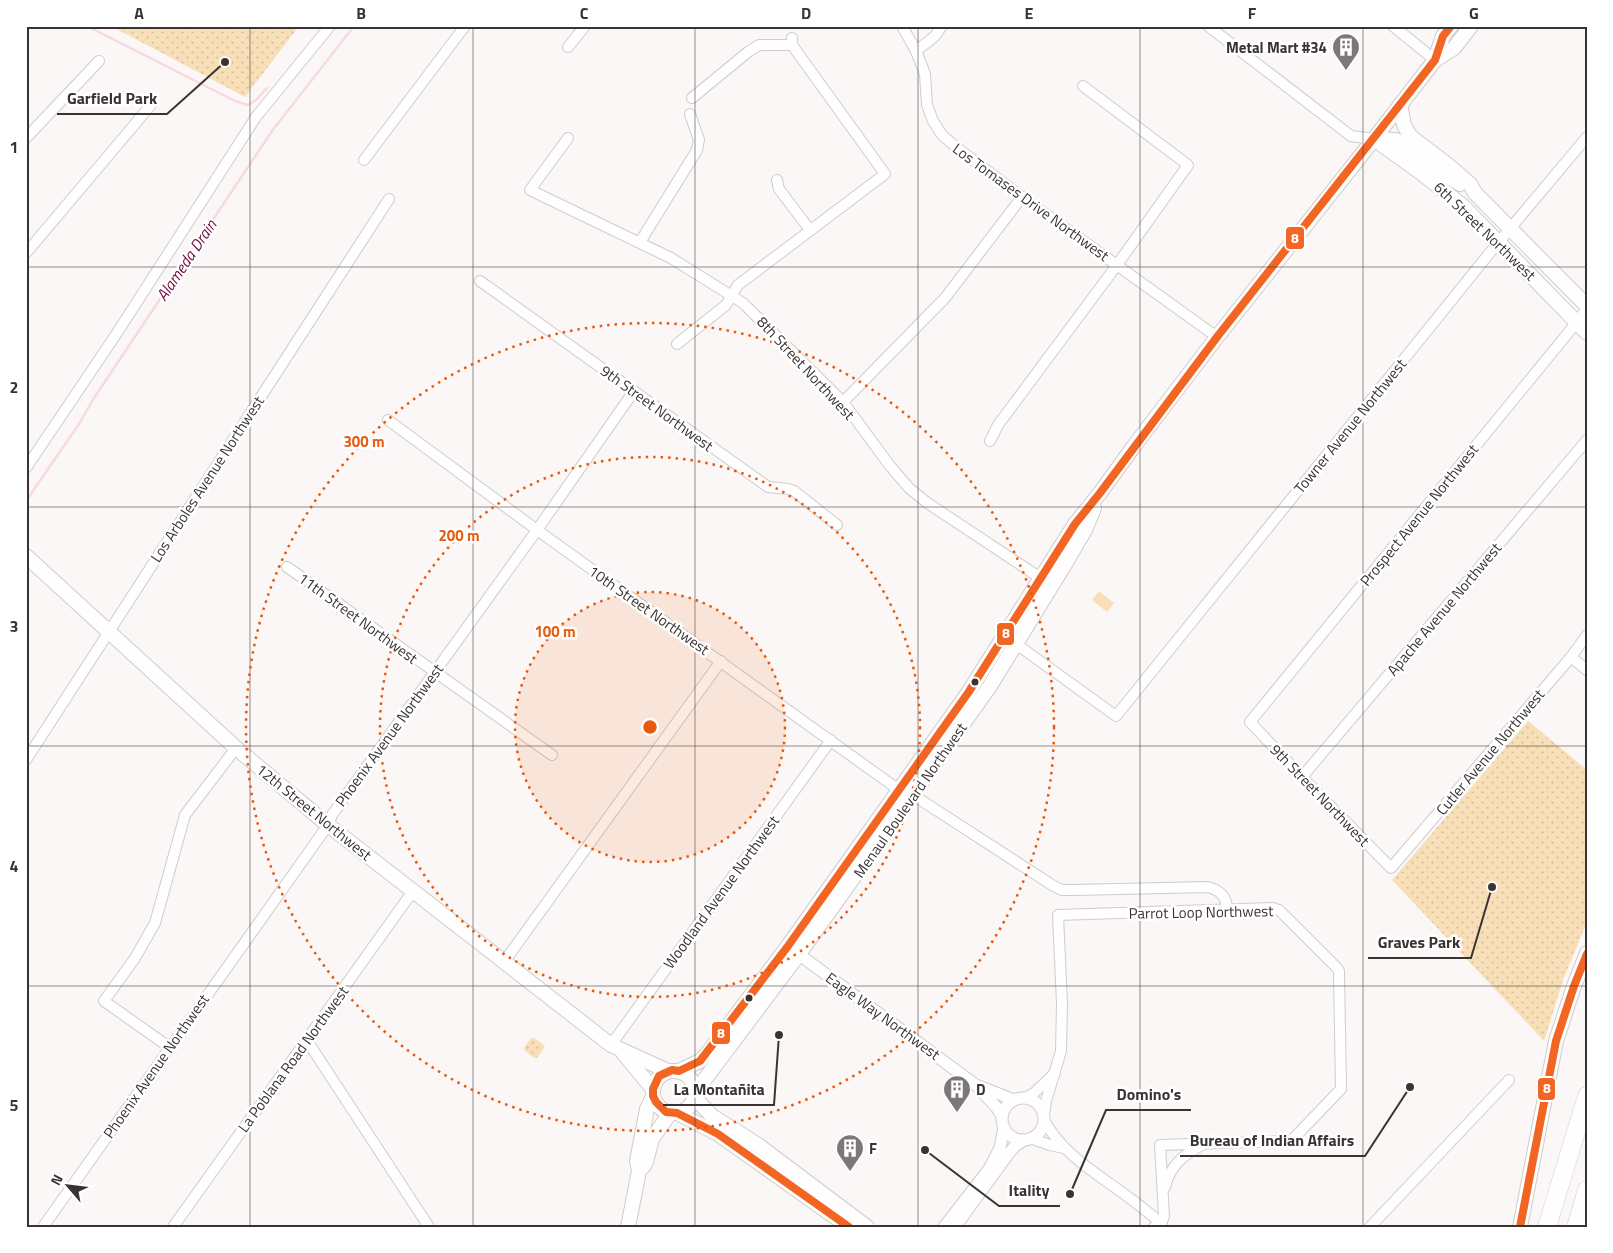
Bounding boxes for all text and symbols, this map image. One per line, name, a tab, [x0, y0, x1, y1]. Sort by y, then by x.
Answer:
text: A	[134, 1, 144, 25]
text: B	[356, 1, 366, 25]
text: C	[580, 1, 589, 25]
text: D	[801, 1, 811, 25]
text: E	[1025, 1, 1034, 25]
text: F	[1248, 1, 1257, 25]
text: G	[1469, 1, 1479, 25]
building icon: Metal Mart #34	[1331, 32, 1361, 71]
place label: Metal Mart #34	[1226, 36, 1327, 59]
callout: Garfield Park	[57, 83, 167, 114]
text: Garfield Park	[67, 86, 158, 110]
text: 1	[10, 135, 18, 159]
street label: Los Tomases Drive Northwest	[948, 137, 1115, 267]
street label: 6th Street Northwest	[1429, 176, 1542, 287]
water label: Alameda Drain	[150, 214, 223, 305]
line badge: 8	[1285, 226, 1305, 250]
text: 8	[1291, 227, 1299, 248]
street label: 8th Street Northwest	[752, 311, 861, 426]
street label: Towner Avenue Northwest	[1288, 353, 1412, 498]
street label: 9th Street Northwest	[596, 359, 719, 457]
text: 2	[10, 375, 18, 399]
street label: Los Arboles Avenue Northwest	[144, 391, 270, 567]
text: 300 m	[343, 430, 385, 453]
street label: Prospect Avenue Northwest	[1354, 438, 1484, 591]
text: 200 m	[438, 524, 480, 547]
street label: Apache Avenue Northwest	[1381, 537, 1507, 681]
street label: 10th Street Northwest	[584, 560, 715, 661]
street label: 11th Street Northwest	[293, 567, 423, 670]
text: 3	[10, 614, 18, 638]
text: 100 m	[534, 620, 576, 643]
line badge: 8	[996, 622, 1015, 646]
text: 8	[1002, 622, 1010, 643]
street label: Phoenix Avenue Northwest	[329, 658, 449, 811]
unlabelled marker	[970, 677, 980, 687]
street label: Cutler Avenue Northwest	[1430, 683, 1550, 820]
street label: Menaul Boulevard Northwest	[848, 717, 973, 882]
centre of rings	[641, 718, 659, 736]
street label: 9th Street Northwest	[1265, 739, 1376, 852]
street label: 12th Street Northwest	[251, 758, 377, 866]
street label: Woodland Avenue Northwest	[657, 810, 785, 974]
text: 4	[10, 854, 19, 878]
street label: Parrot Loop Northwest	[1128, 899, 1274, 925]
callout: Graves Park	[1368, 927, 1471, 958]
text: Graves Park	[1378, 930, 1461, 954]
street label: Eagle Way Northwest	[821, 967, 946, 1066]
street label: La Poblana Road Northwest	[232, 981, 354, 1137]
street label: Phoenix Avenue Northwest	[97, 988, 215, 1143]
unlabelled marker	[744, 993, 754, 1003]
line badge: 8	[711, 1021, 731, 1045]
text: 8	[717, 1022, 725, 1043]
callout: La Montañita	[663, 1074, 774, 1105]
building icon: D	[942, 1074, 972, 1113]
text: La Montañita	[673, 1077, 765, 1101]
line badge: 8	[1537, 1077, 1556, 1101]
text: 8	[1543, 1077, 1551, 1098]
place label: D	[976, 1078, 986, 1101]
callout: Domino's	[1106, 1079, 1191, 1110]
text: Domino's	[1117, 1082, 1181, 1106]
text: 5	[10, 1093, 19, 1117]
callout: Bureau of Indian Affairs	[1180, 1125, 1365, 1156]
text: Bureau of Indian Affairs	[1190, 1128, 1354, 1152]
building icon: F	[835, 1133, 865, 1172]
place label: F	[869, 1137, 877, 1160]
north arrow	[42, 1160, 92, 1210]
text: N	[45, 1170, 68, 1189]
callout: Itality	[999, 1175, 1060, 1206]
text: Itality	[1009, 1178, 1049, 1202]

